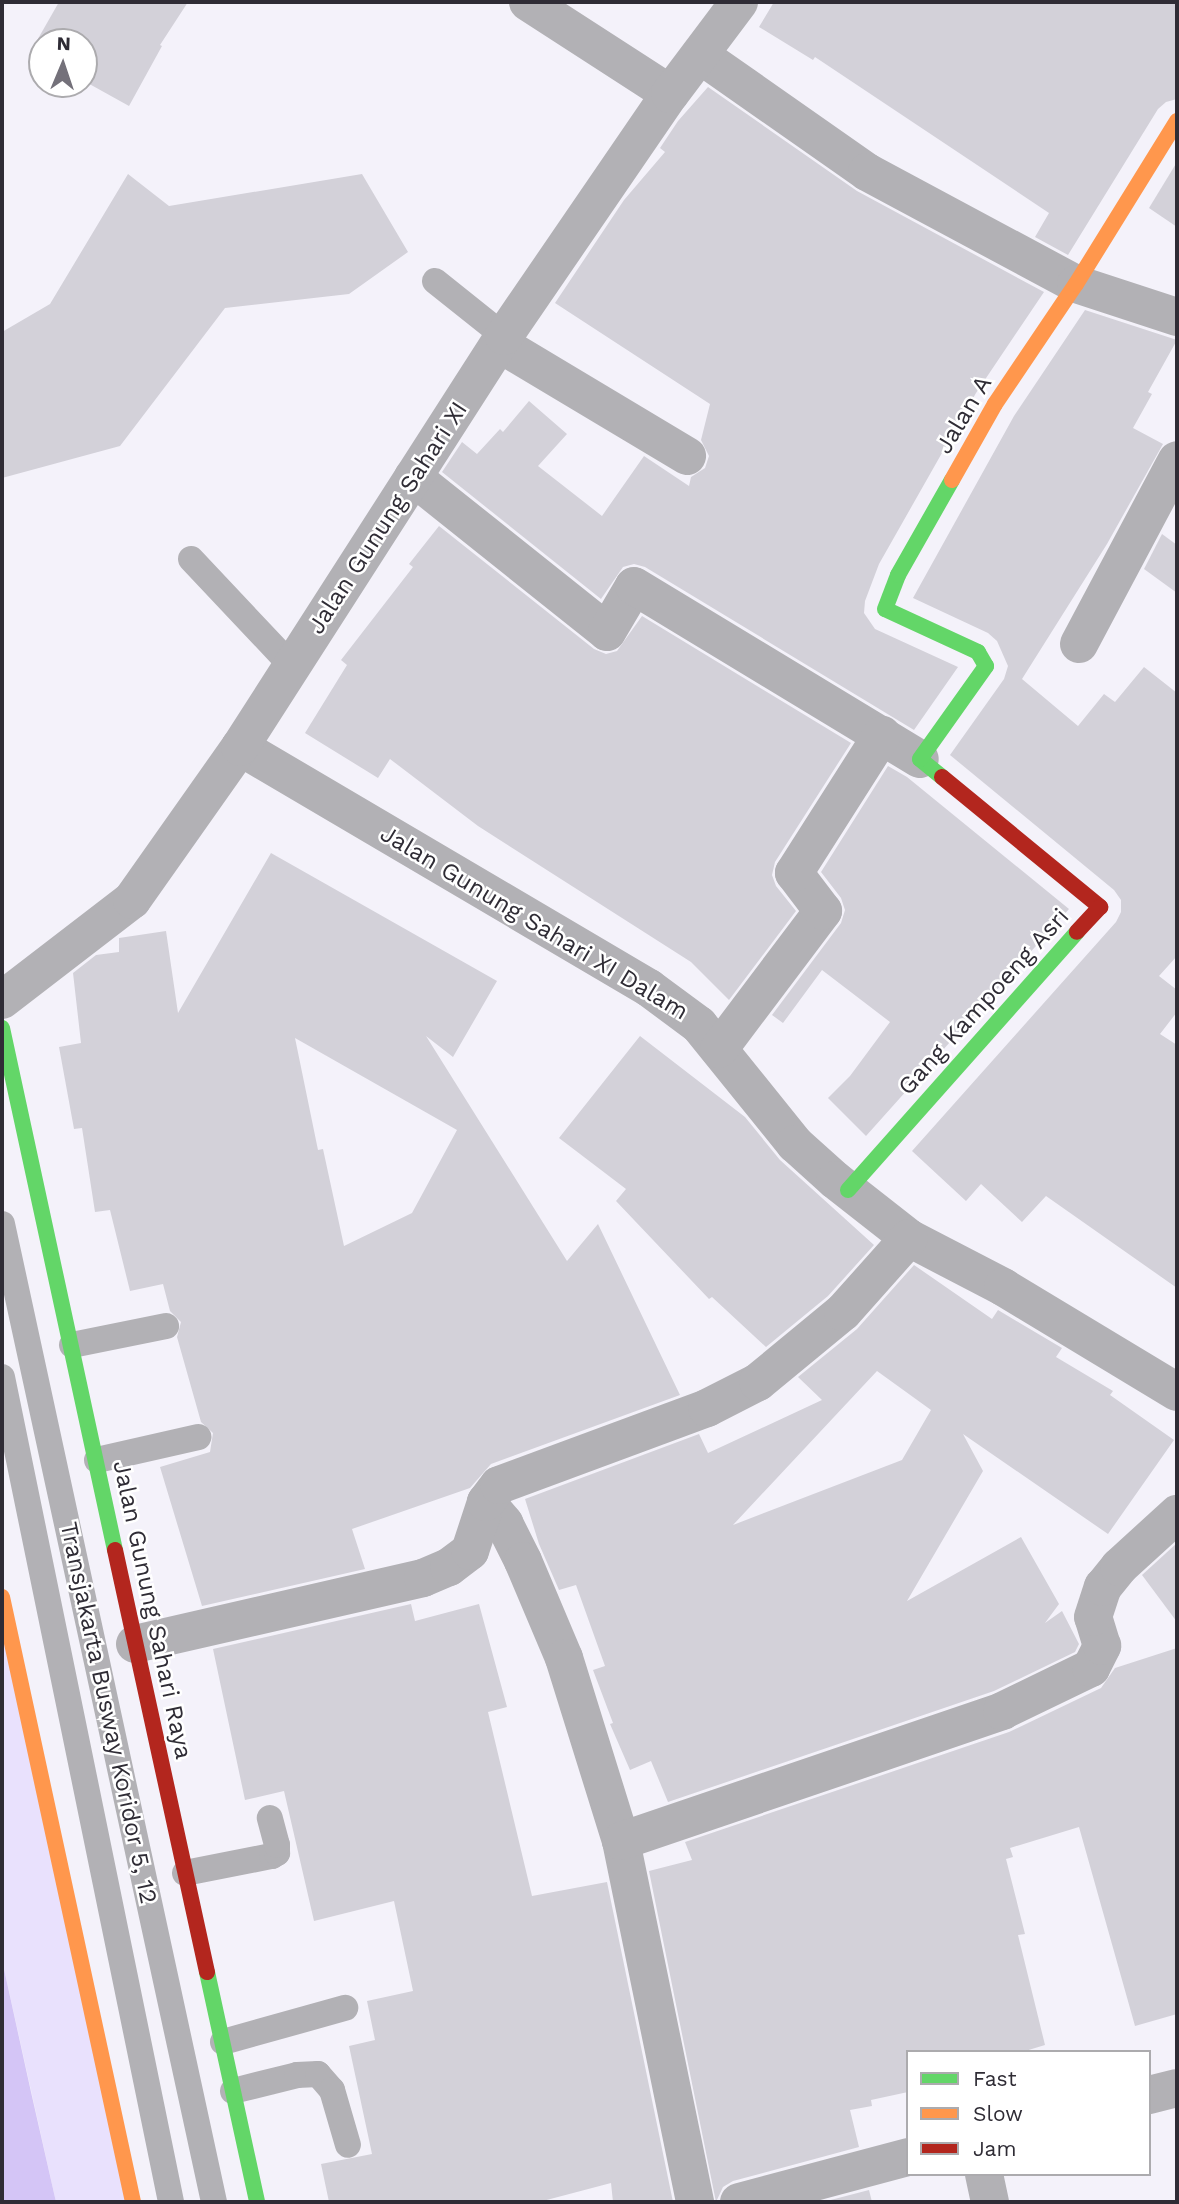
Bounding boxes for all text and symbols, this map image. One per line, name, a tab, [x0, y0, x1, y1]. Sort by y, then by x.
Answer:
north arrow	[28, 28, 98, 98]
text: N	[56, 32, 71, 55]
street label: Jalan A	[929, 370, 999, 460]
street label: Jalan Gunung Sahari XI	[302, 396, 474, 640]
street label: Jalan Gunung Sahari XI Dalam	[375, 819, 693, 1027]
street label: Gang Kampoeng Asri	[892, 902, 1076, 1102]
street label: Jalan Gunung Sahari Raya	[106, 1458, 198, 1762]
street label: Transjakarta Busway Koridor 5, 12	[53, 1519, 163, 1907]
legend	[906, 2050, 1151, 2176]
text: Fast	[973, 2066, 1017, 2091]
text: Slow	[973, 2101, 1023, 2126]
text: Jam	[973, 2136, 1016, 2161]

